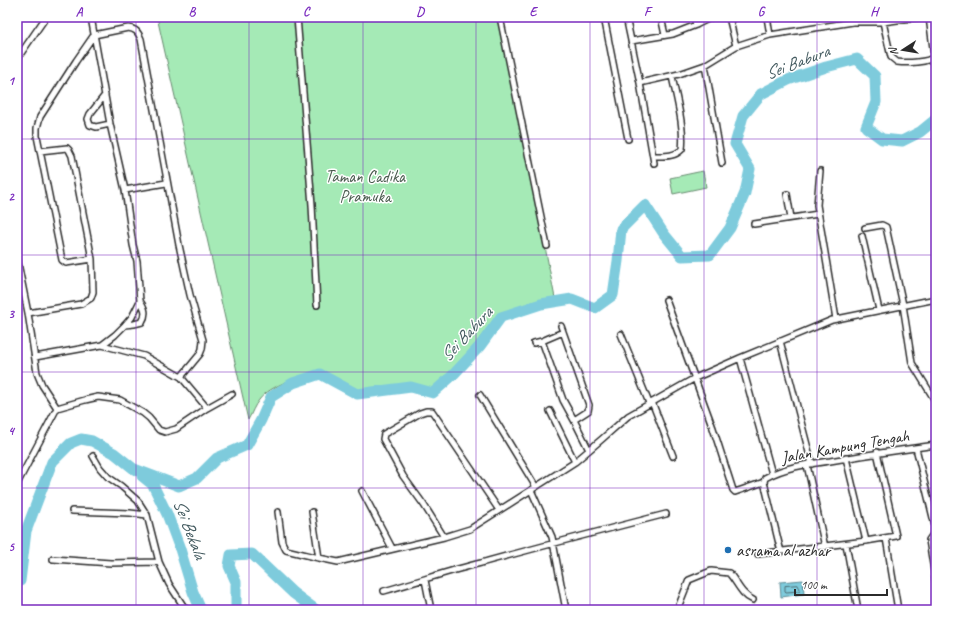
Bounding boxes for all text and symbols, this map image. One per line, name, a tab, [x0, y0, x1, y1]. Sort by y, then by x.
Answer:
text: A	[76, 4, 84, 20]
text: B	[189, 4, 197, 20]
text: C	[303, 4, 311, 20]
text: D	[416, 4, 425, 20]
text: E	[530, 4, 539, 20]
text: F	[644, 4, 653, 20]
text: G	[758, 4, 766, 20]
text: H	[870, 4, 880, 20]
north arrow	[883, 30, 923, 70]
water label: Sei Babura	[762, 39, 834, 84]
text: N	[885, 45, 901, 57]
text: 1	[8, 73, 16, 89]
park label: Taman Cadika Pramuka	[325, 166, 406, 207]
text: 2	[8, 189, 15, 205]
water label: Sei Babura	[435, 301, 498, 366]
text: 3	[8, 306, 15, 322]
text: 4	[8, 423, 16, 439]
street label: Jalan Kampung Tengah	[779, 425, 911, 468]
water label: Sei Bekala	[169, 496, 212, 563]
text: 5	[8, 539, 15, 555]
place label: asrama al azhar	[736, 540, 832, 561]
marker: asrama al azhar	[723, 545, 733, 555]
scale bar	[795, 571, 887, 597]
text: 100 m	[801, 577, 828, 593]

